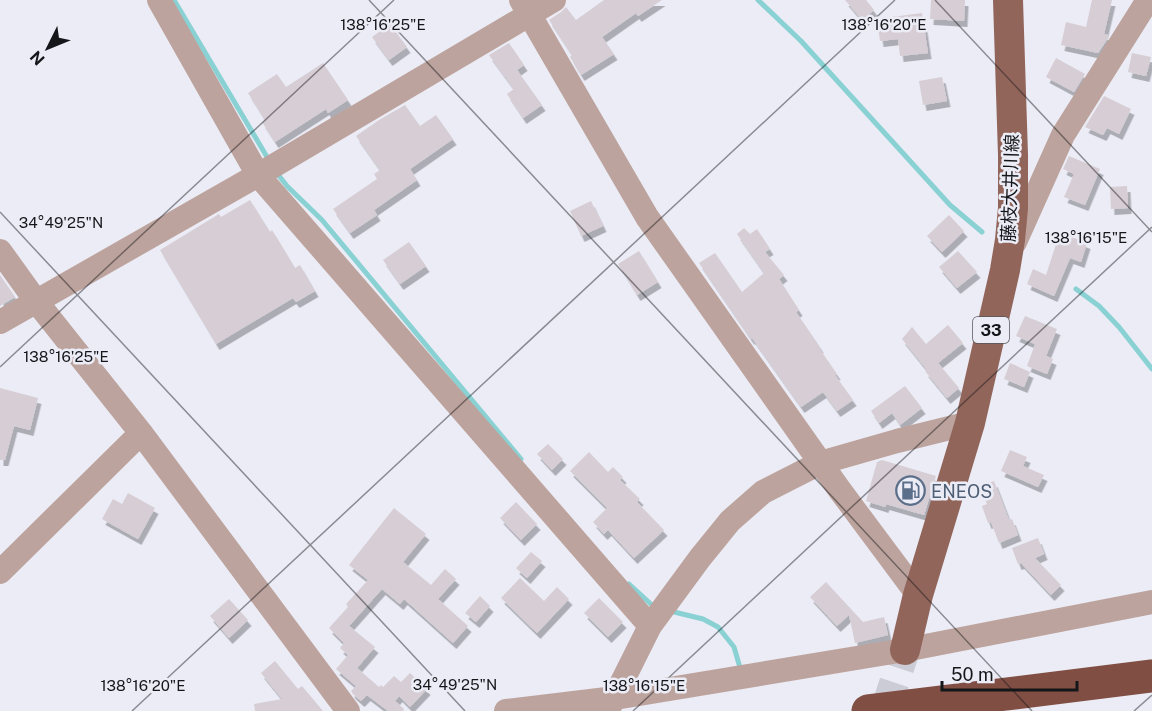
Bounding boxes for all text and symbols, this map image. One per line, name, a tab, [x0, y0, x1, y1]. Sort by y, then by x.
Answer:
text: 138°16'25"E	[340, 16, 426, 33]
text: 138°16'20"E	[841, 16, 927, 33]
north arrow	[18, 18, 78, 78]
text: N	[26, 47, 49, 69]
street label: 藤枝大井川線	[998, 134, 1022, 242]
text: 34°49'25"N	[19, 214, 103, 231]
text: 138°16'15"E	[1045, 229, 1127, 246]
road number: 33	[973, 317, 1009, 343]
text: 138°16'25"E	[23, 348, 109, 365]
fuel station icon: ENEOS	[894, 475, 926, 507]
place label: ENEOS	[931, 481, 992, 502]
scale bar	[942, 654, 1077, 692]
text: 50 m	[951, 664, 994, 685]
text: 34°49'25"N	[413, 676, 497, 693]
text: 138°16'20"E	[100, 677, 186, 694]
text: 138°16'15"E	[603, 677, 685, 694]

